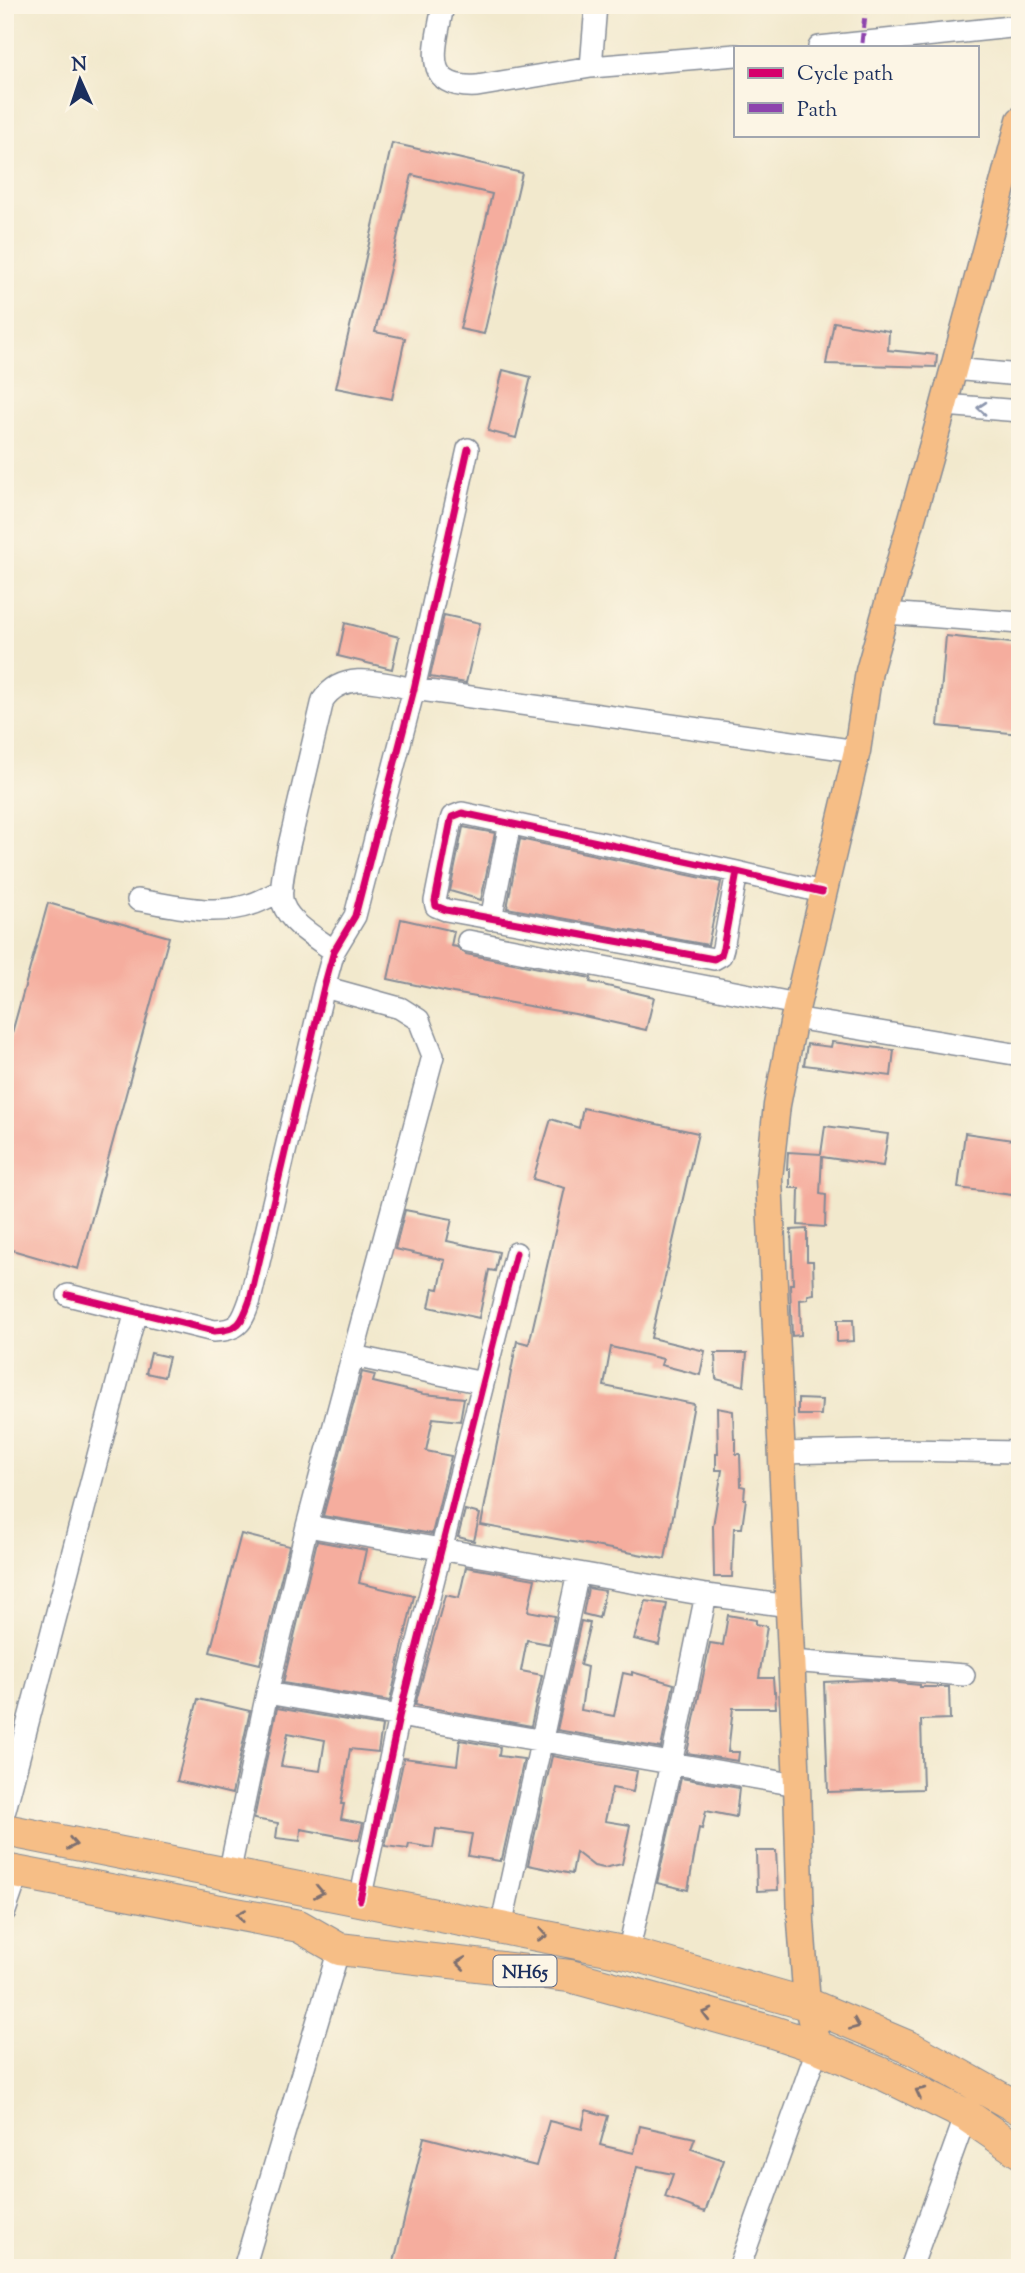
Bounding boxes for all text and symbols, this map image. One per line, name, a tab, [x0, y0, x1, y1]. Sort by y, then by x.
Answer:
north arrow	[46, 46, 116, 116]
legend	[734, 46, 979, 136]
text: N	[71, 52, 88, 79]
text: Cycle path	[797, 60, 894, 90]
text: Path	[797, 96, 838, 126]
one-way arrow	[976, 401, 987, 416]
one-way arrow	[66, 1835, 78, 1850]
one-way arrow	[313, 1884, 325, 1899]
one-way arrow	[235, 1909, 247, 1924]
one-way arrow	[537, 1927, 549, 1942]
road number: NH65	[494, 1955, 556, 1986]
one-way arrow	[455, 1956, 466, 1971]
one-way arrow	[701, 2007, 713, 2022]
one-way arrow	[848, 2017, 860, 2031]
one-way arrow	[915, 2086, 927, 2100]

